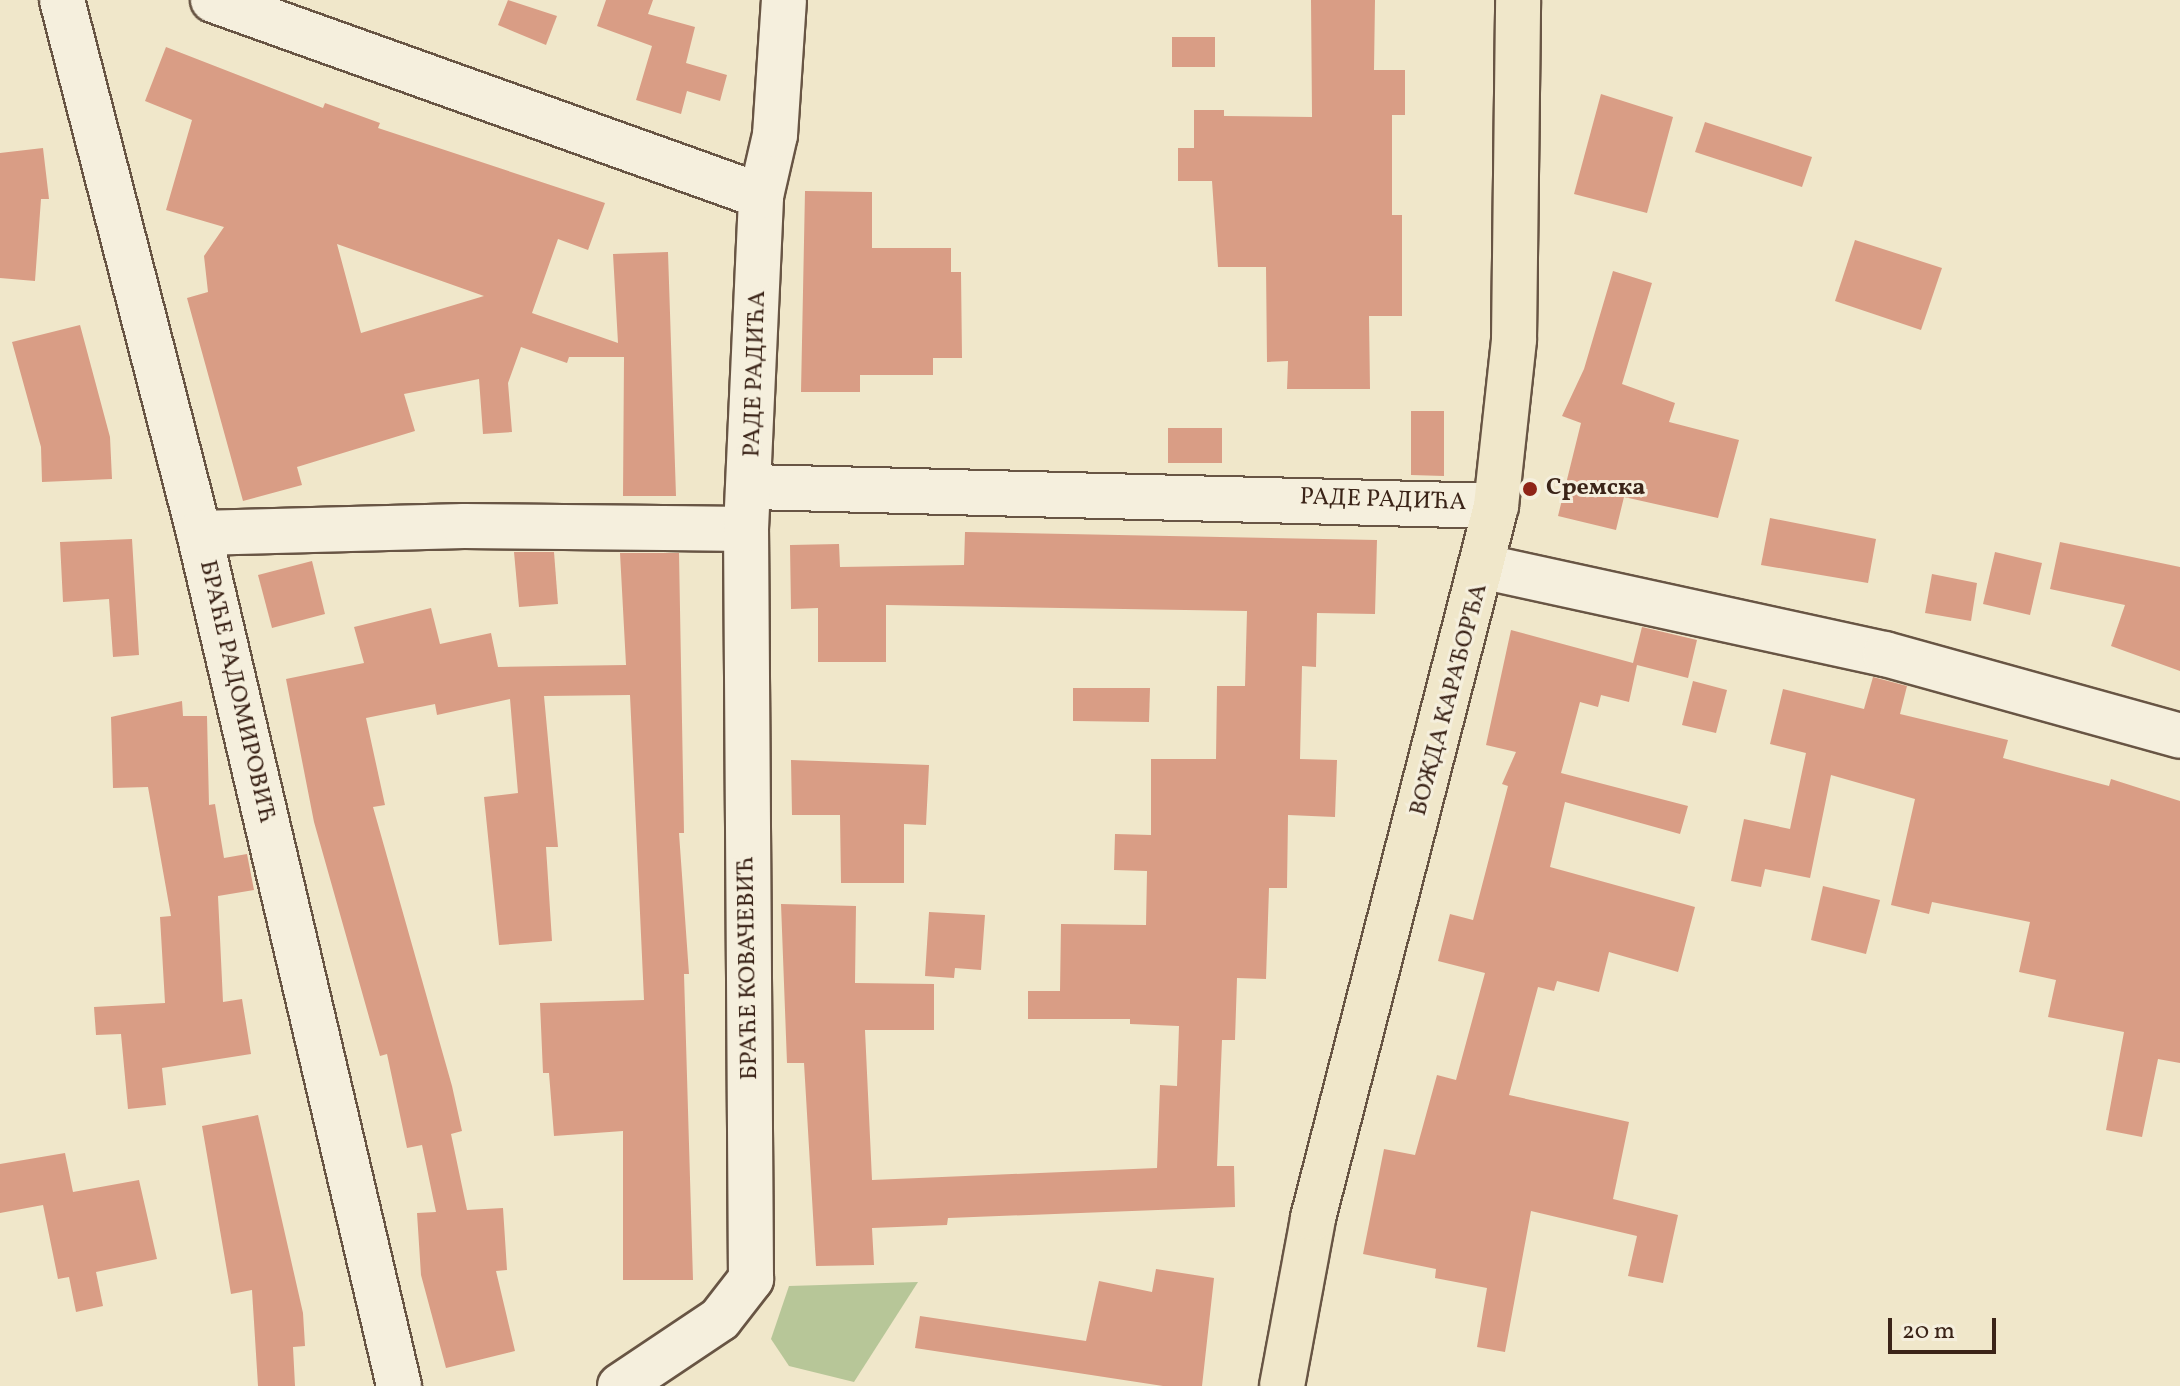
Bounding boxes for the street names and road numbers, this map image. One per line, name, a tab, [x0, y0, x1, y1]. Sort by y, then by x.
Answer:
street label: РАДЕ РАДИЋА	[739, 290, 773, 458]
street label: РАДЕ РАДИЋА	[1299, 484, 1467, 518]
street label: БРАЋЕ РАДОМИРОВИЋ	[192, 558, 280, 826]
street label: ВОЖДА КАРАЂОРЂА	[1405, 581, 1495, 819]
street label: БРАЋЕ КОВАЧЕВИЋ	[733, 856, 765, 1080]

